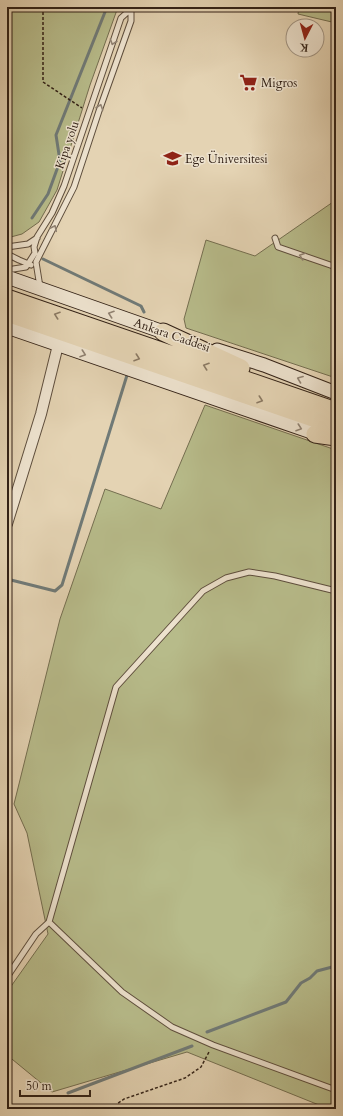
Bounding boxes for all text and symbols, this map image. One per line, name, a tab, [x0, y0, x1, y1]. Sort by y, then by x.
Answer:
north arrow	[285, 18, 325, 58]
one-way arrow	[109, 39, 118, 46]
text: K	[299, 40, 309, 55]
supermarket icon: Migros	[238, 73, 258, 93]
place label: Migros	[261, 75, 297, 91]
one-way arrow	[96, 103, 104, 110]
street label: Kipa yolu	[51, 119, 83, 171]
school or university icon: Ege Üniversitesi	[162, 149, 182, 169]
place label: Ege Üniversitesi	[185, 150, 268, 167]
one-way arrow	[49, 224, 57, 232]
one-way arrow	[299, 252, 306, 260]
one-way arrow	[107, 310, 114, 318]
one-way arrow	[54, 311, 61, 320]
street label: Ankara Caddesi	[132, 314, 213, 356]
one-way arrow	[80, 349, 87, 358]
one-way arrow	[133, 353, 140, 362]
one-way arrow	[203, 363, 210, 371]
one-way arrow	[296, 375, 303, 383]
one-way arrow	[256, 395, 263, 404]
one-way arrow	[295, 423, 302, 432]
scale bar	[20, 1072, 90, 1098]
text: 50 m	[26, 1078, 53, 1094]

